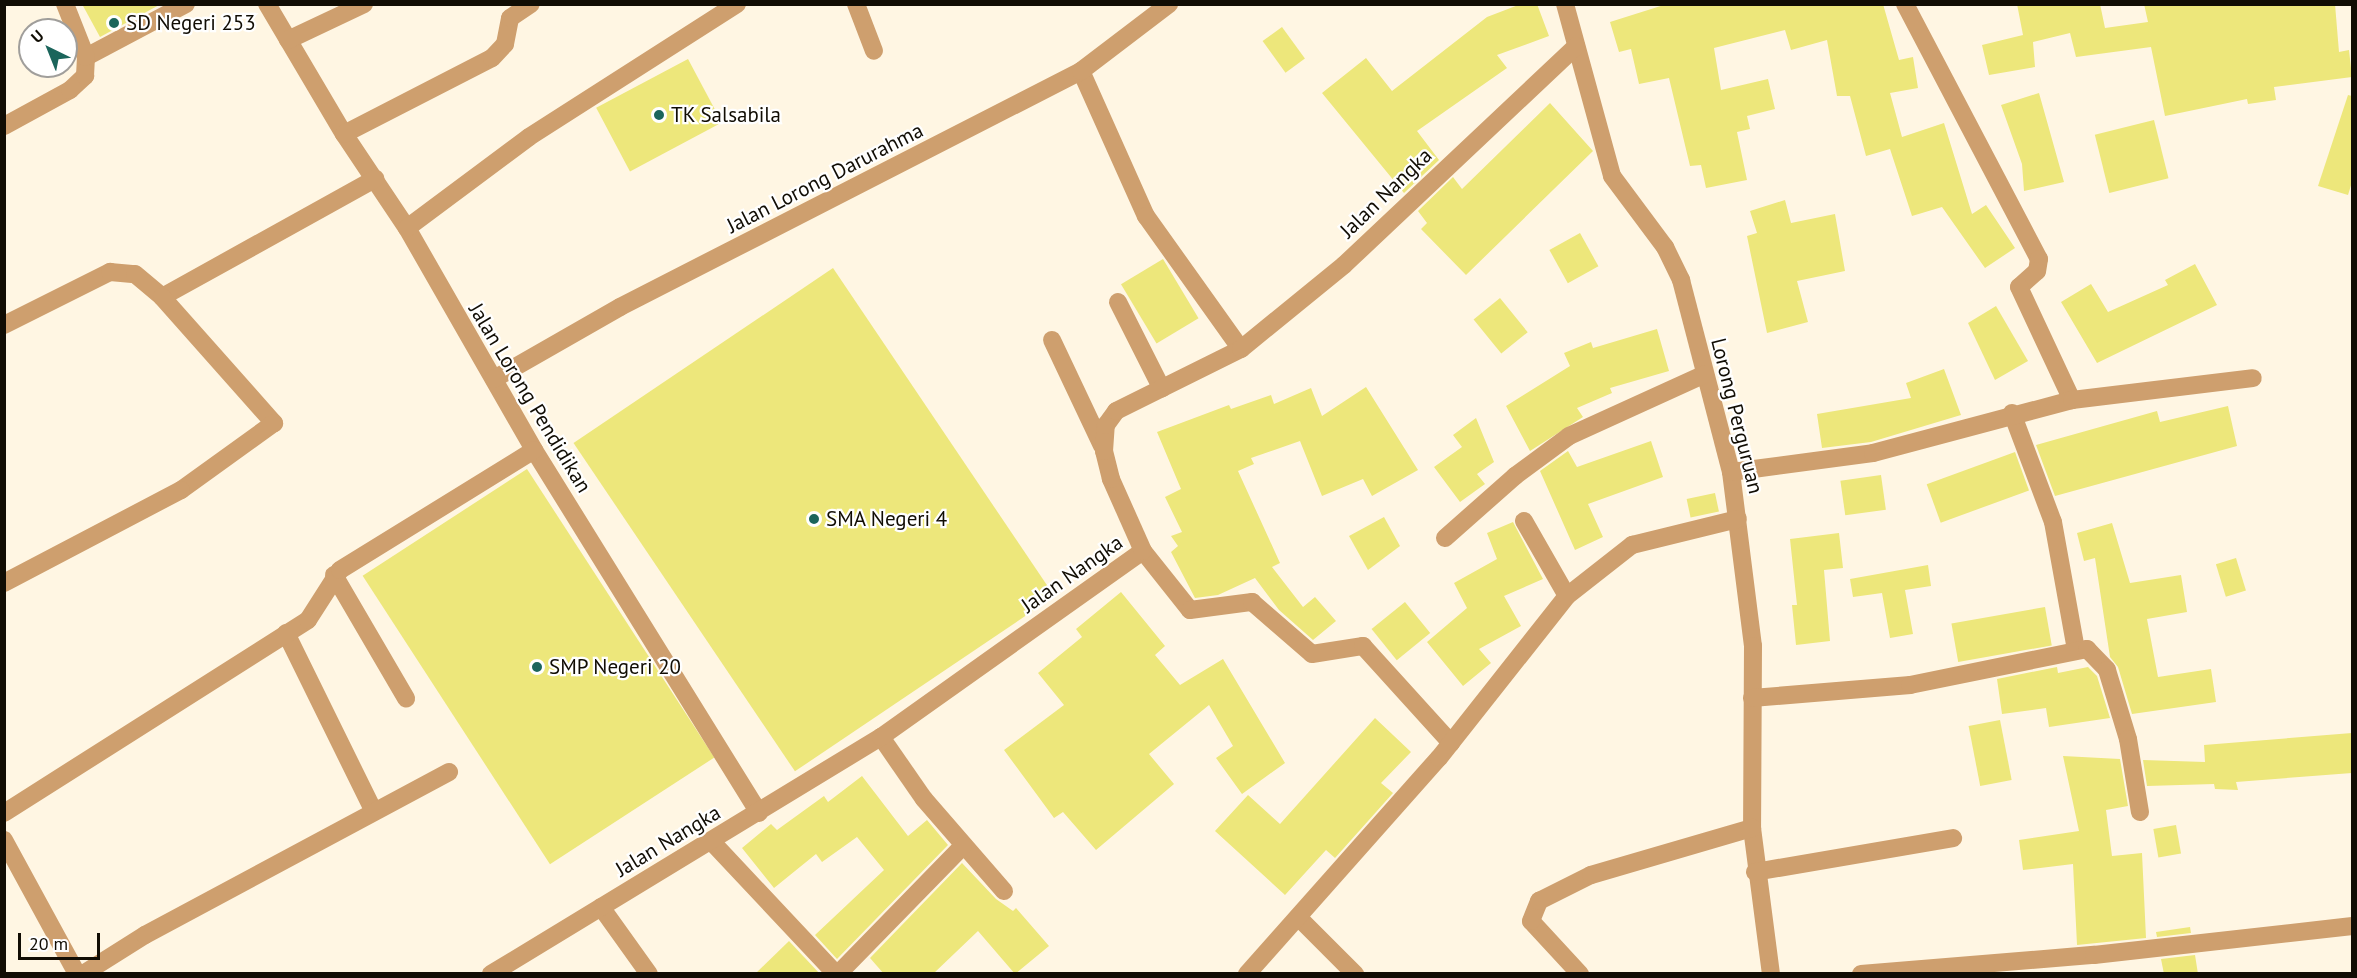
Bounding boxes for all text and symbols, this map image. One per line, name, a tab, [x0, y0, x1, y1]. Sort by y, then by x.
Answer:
place label: SD Negeri 253	[126, 10, 256, 36]
marker: SD Negeri 253	[107, 16, 121, 30]
north arrow	[18, 18, 78, 78]
text: U	[27, 26, 48, 47]
place label: TK Salsabila	[671, 102, 782, 128]
marker: TK Salsabila	[652, 108, 666, 122]
street label: Jalan Lorong Darurahma	[723, 118, 927, 238]
street label: Jalan Nangka	[1335, 143, 1437, 243]
street label: Jalan Lorong Pendidikan	[463, 299, 597, 497]
street label: Lorong Perguruan	[1705, 336, 1769, 496]
place label: SMA Negeri 4	[826, 506, 948, 532]
marker: SMA Negeri 4	[807, 512, 821, 526]
street label: Jalan Nangka	[1016, 530, 1128, 618]
place label: SMP Negeri 20	[549, 654, 682, 680]
marker: SMP Negeri 20	[530, 660, 544, 674]
street label: Jalan Nangka	[611, 800, 725, 882]
scale bar	[21, 921, 104, 959]
text: 20 m	[29, 932, 68, 955]

